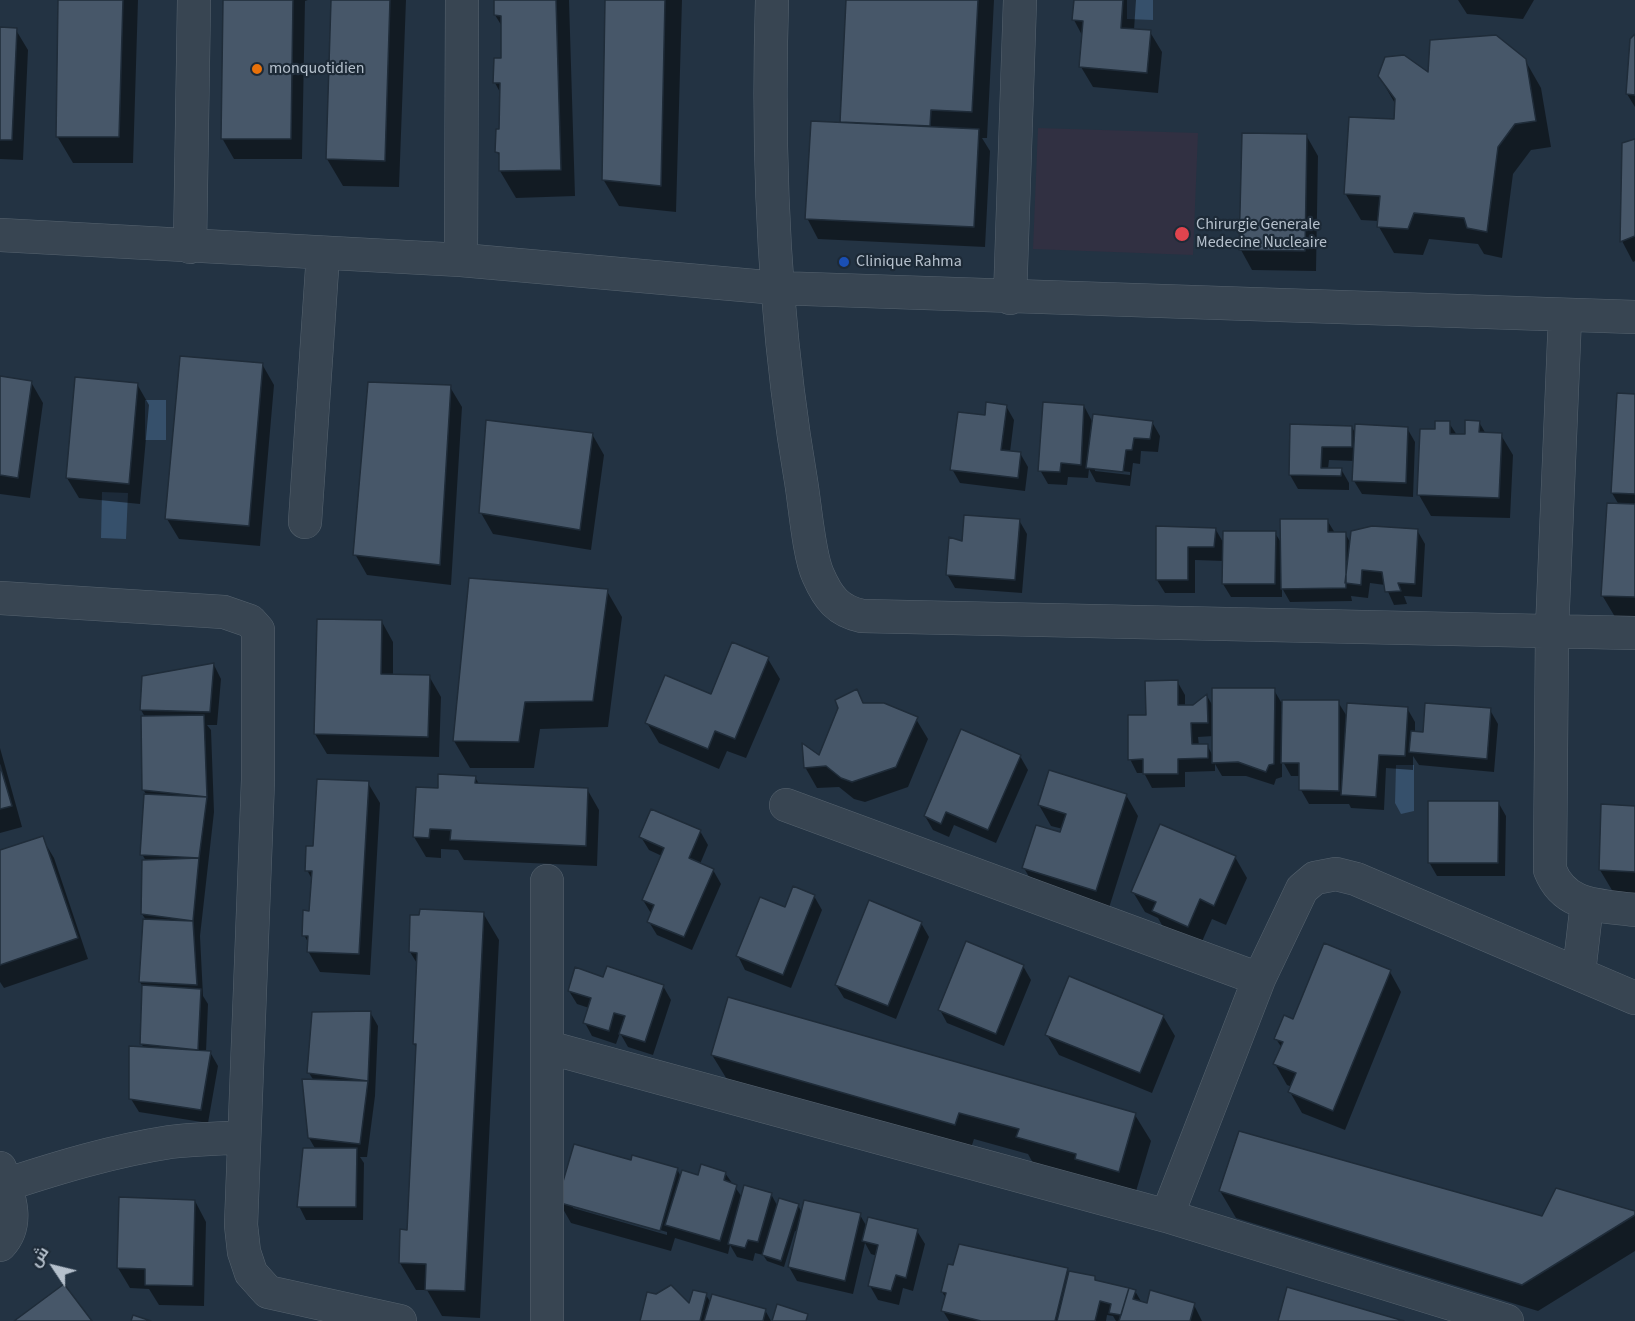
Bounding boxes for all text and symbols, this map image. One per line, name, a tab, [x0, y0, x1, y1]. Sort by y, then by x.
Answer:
place label: monquotidien	[269, 59, 365, 79]
marker: monquotidien	[250, 62, 264, 76]
place label: Chirurgie Generale Medecine Nucleaire	[1196, 215, 1327, 253]
marker: Chirurgie Generale Medecine Nucleaire	[1173, 225, 1191, 243]
place label: Clinique Rahma	[856, 252, 962, 272]
marker: Clinique Rahma	[837, 255, 851, 269]
north arrow	[24, 1237, 84, 1297]
text: ش	[24, 1242, 54, 1271]

